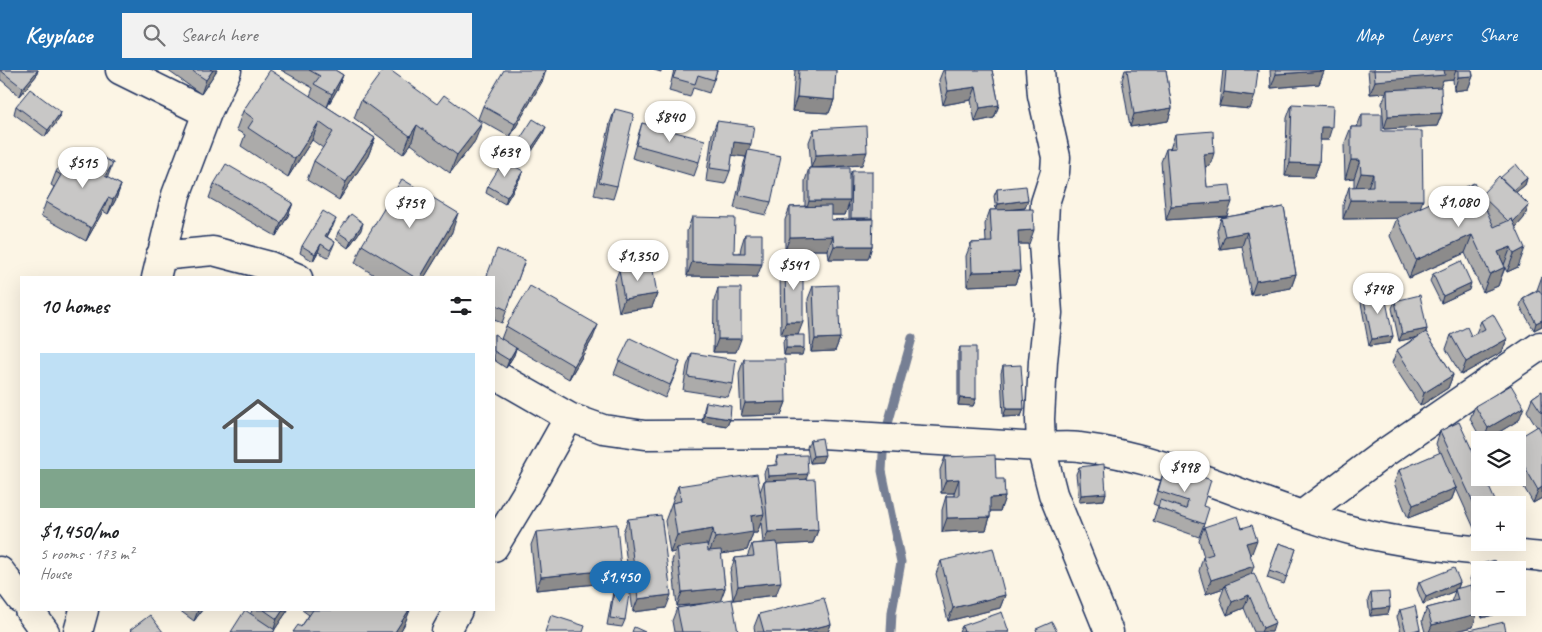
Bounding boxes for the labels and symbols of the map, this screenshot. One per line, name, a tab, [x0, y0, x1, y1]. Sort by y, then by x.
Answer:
pin: $840	[640, 100, 700, 143]
pin: $639	[475, 136, 535, 178]
pin: $515	[53, 146, 113, 189]
pin: $759	[380, 186, 440, 229]
pin: $1,080	[1418, 186, 1500, 228]
pin: $1,350	[597, 240, 679, 282]
pin: $541	[764, 248, 824, 291]
pin: $748	[1348, 272, 1408, 315]
pin: $998	[1155, 450, 1215, 493]
pin: $1,450	[579, 560, 661, 603]

